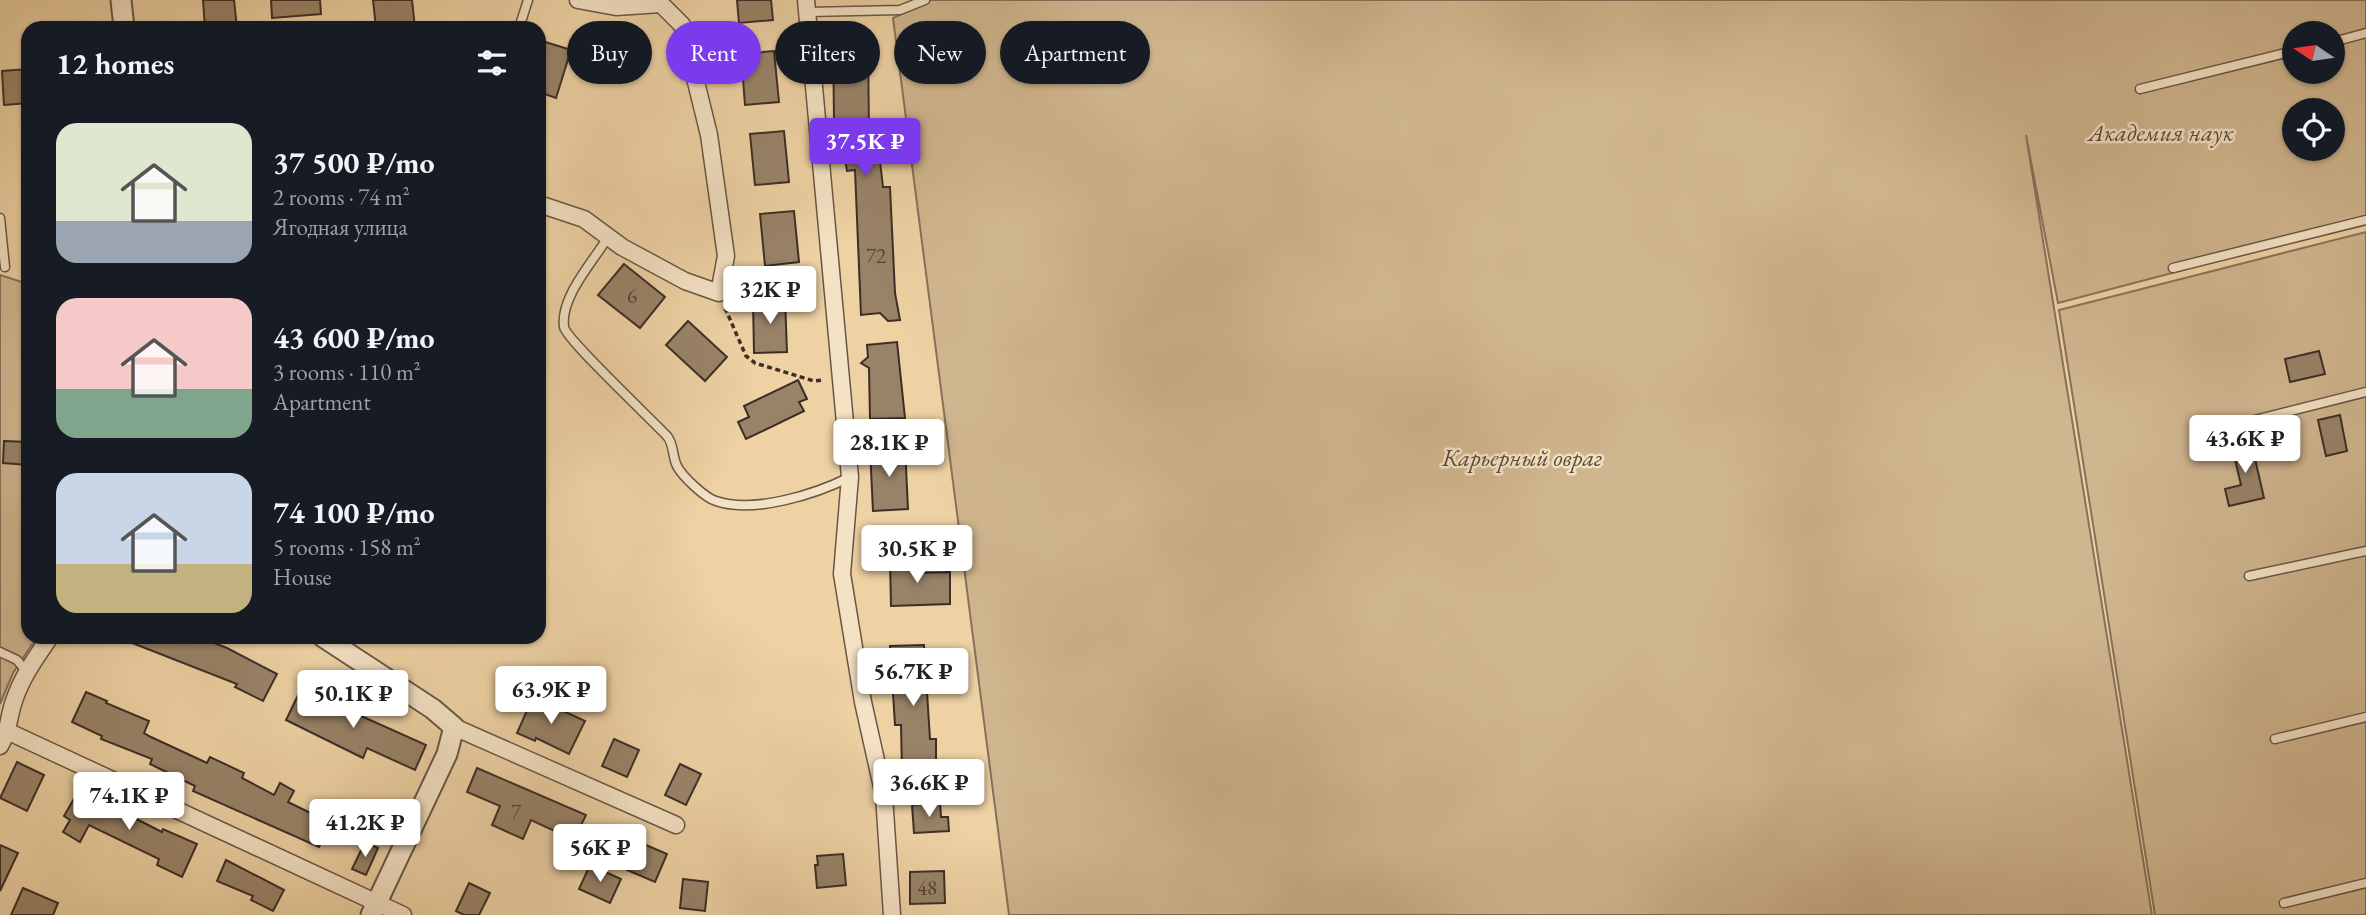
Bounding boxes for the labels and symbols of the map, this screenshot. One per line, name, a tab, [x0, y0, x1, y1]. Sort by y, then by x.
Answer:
north arrow	[2282, 21, 2345, 84]
park label: Академия наук	[2086, 117, 2234, 148]
pin: 37.5K ₽	[800, 118, 930, 178]
house number: 72	[866, 242, 886, 269]
pin: 32K ₽	[721, 266, 819, 326]
house number: 6	[627, 282, 637, 309]
pin: 43.6K ₽	[2180, 416, 2310, 475]
pin: 28.1K ₽	[824, 420, 954, 479]
park label: Карьерный овраг	[1441, 442, 1602, 473]
pin: 30.5K ₽	[852, 526, 982, 585]
pin: 56.7K ₽	[848, 648, 978, 708]
pin: 63.9K ₽	[486, 666, 616, 726]
pin: 50.1K ₽	[288, 670, 418, 730]
pin: 36.6K ₽	[864, 760, 994, 819]
pin: 74.1K ₽	[64, 772, 194, 832]
house number: 7	[511, 798, 522, 825]
pin: 41.2K ₽	[300, 800, 430, 859]
pin: 56K ₽	[551, 824, 649, 884]
house number: 48	[917, 874, 937, 901]

